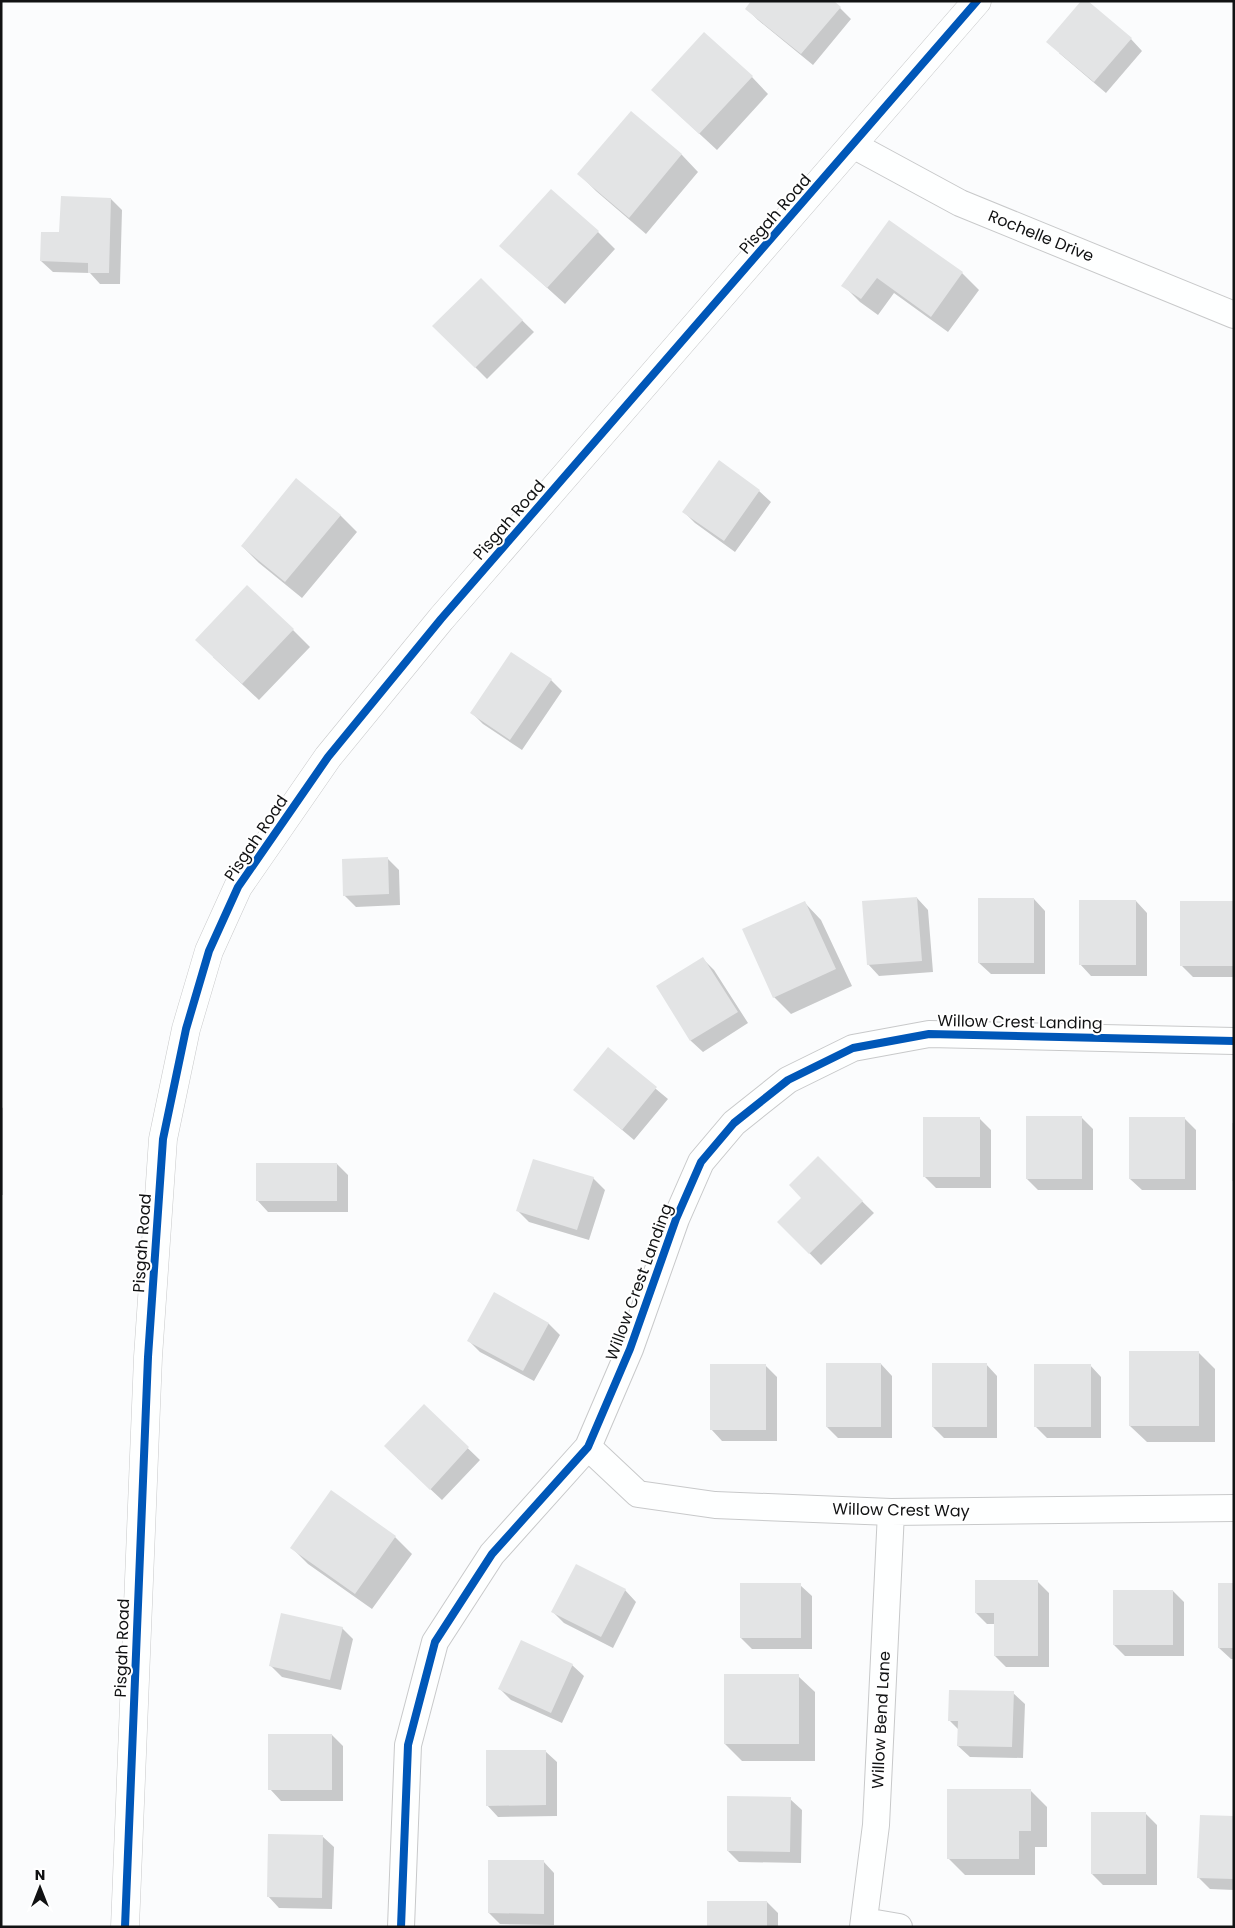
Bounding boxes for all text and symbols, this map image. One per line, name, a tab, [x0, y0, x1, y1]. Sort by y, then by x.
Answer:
street label: Pisgah Road	[734, 169, 816, 259]
street label: Rochelle Drive	[985, 204, 1097, 268]
street label: Pisgah Road	[468, 475, 550, 565]
street label: Pisgah Road	[219, 790, 293, 886]
street label: Willow Crest Landing	[937, 1009, 1103, 1035]
street label: Pisgah Road	[127, 1193, 157, 1293]
street label: Willow Crest Landing	[600, 1200, 678, 1364]
street label: Willow Crest Way	[832, 1497, 970, 1523]
street label: Pisgah Road	[109, 1598, 135, 1698]
street label: Willow Bend Lane	[866, 1650, 896, 1790]
north arrow	[15, 1863, 65, 1913]
text: N	[35, 1865, 45, 1885]

